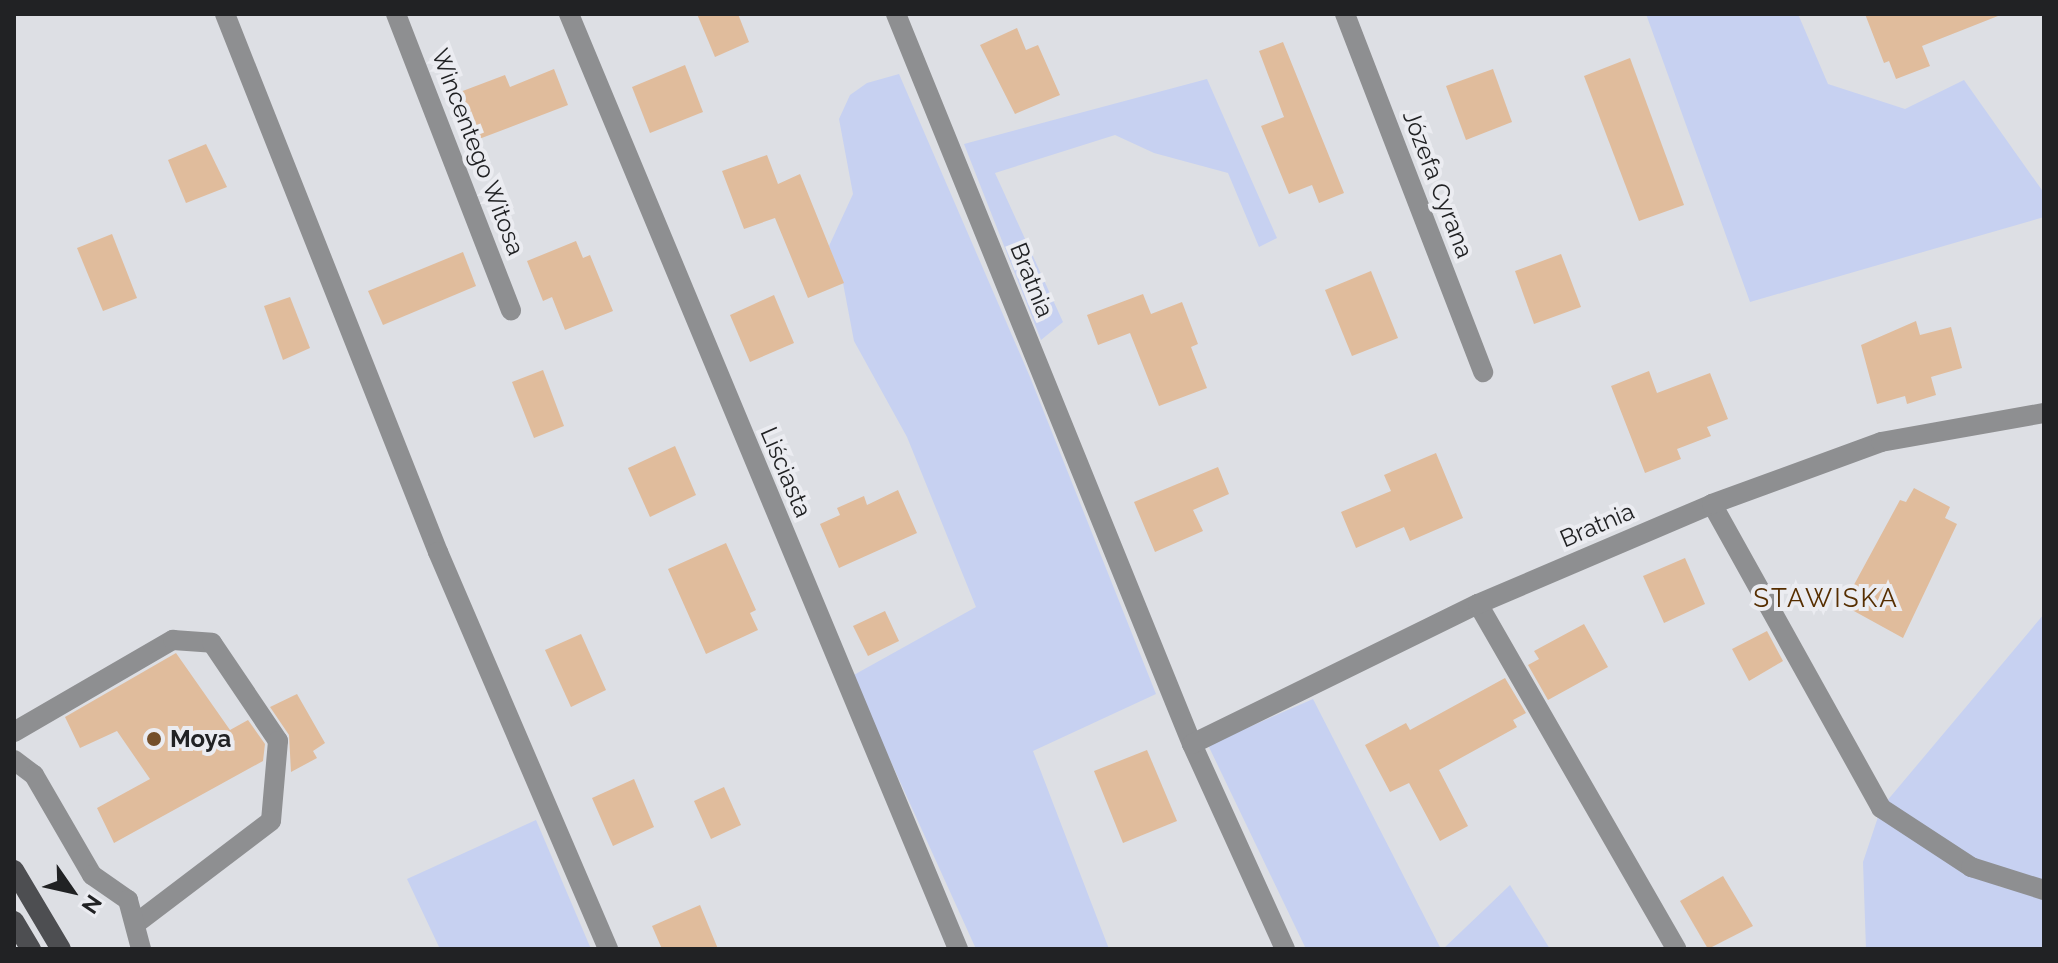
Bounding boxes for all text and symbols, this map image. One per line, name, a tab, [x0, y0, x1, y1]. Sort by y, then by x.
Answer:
street label: Wincentego Witosa	[425, 44, 531, 260]
street label: Józefa Cyrana	[1397, 106, 1479, 262]
street label: Bratnia	[1004, 239, 1060, 321]
street label: Liściasta	[754, 423, 818, 521]
street label: Bratnia	[1556, 497, 1638, 553]
district label: STAWISKA	[1753, 583, 1899, 615]
place label: Moya	[170, 725, 231, 753]
marker: Moya	[145, 730, 163, 748]
north arrow	[32, 851, 112, 931]
text: N	[76, 890, 107, 919]

